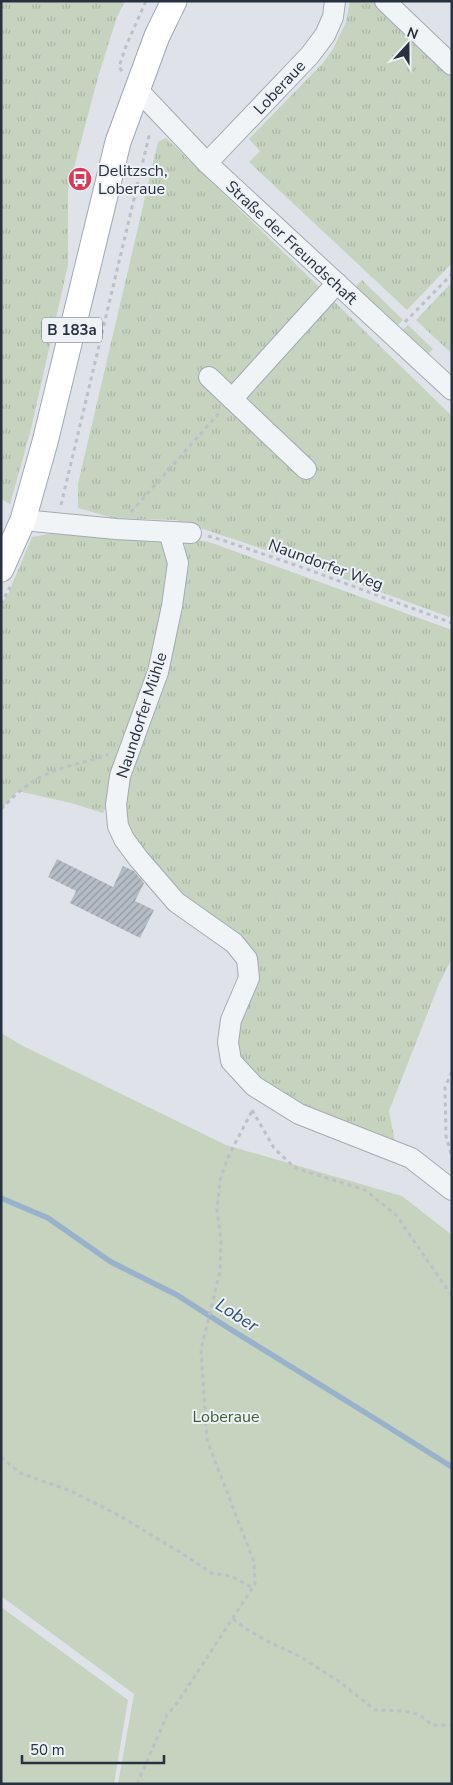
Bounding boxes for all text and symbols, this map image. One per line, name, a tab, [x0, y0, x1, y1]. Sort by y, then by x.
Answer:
north arrow	[383, 20, 433, 70]
text: N	[404, 23, 421, 44]
street label: Loberaue	[249, 56, 311, 120]
place label: Delitzsch, Loberaue	[98, 160, 168, 200]
bus stop icon: Delitzsch, Loberaue	[67, 166, 93, 192]
street label: Straße der Freundschaft	[221, 176, 362, 310]
road number: B 183a	[42, 318, 102, 342]
street label: Naundorfer Weg	[265, 534, 386, 596]
street label: Naundorfer Mühle	[111, 650, 173, 781]
water label: Lober	[211, 1293, 263, 1338]
park label: Loberaue	[193, 1406, 259, 1428]
scale bar	[22, 1732, 165, 1764]
text: 50 m	[30, 1740, 65, 1760]

